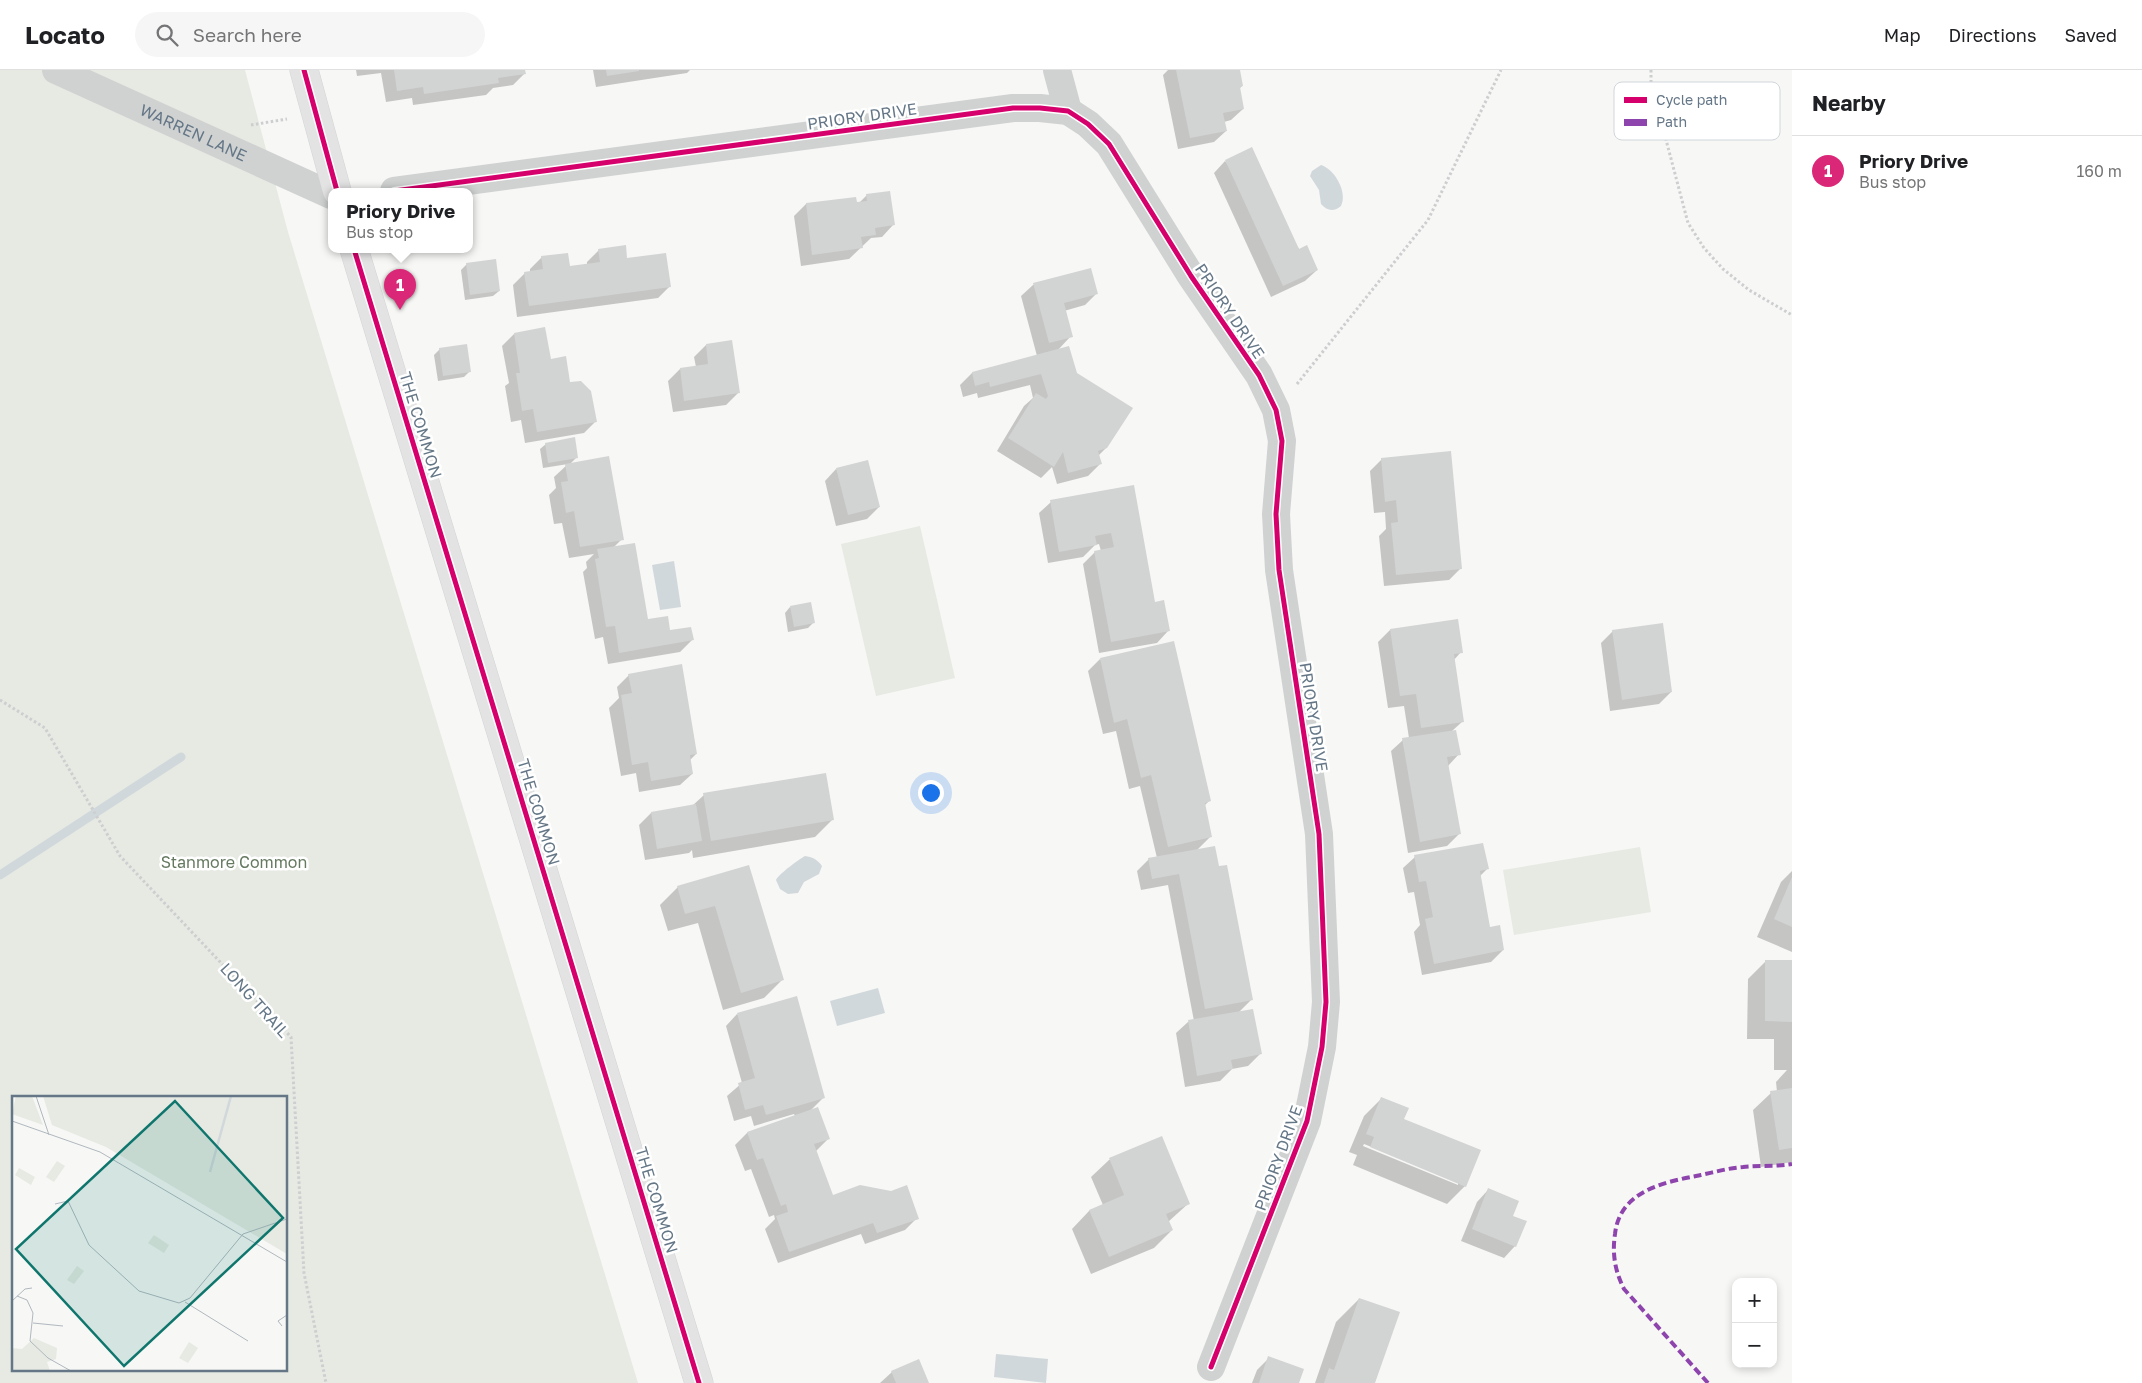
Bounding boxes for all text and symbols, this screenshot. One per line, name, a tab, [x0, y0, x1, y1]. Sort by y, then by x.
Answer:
search box	[135, 12, 485, 57]
text: Locato	[25, 20, 105, 49]
icon: search	[153, 21, 181, 49]
text: Search here	[193, 23, 302, 46]
text: Map	[1884, 24, 1920, 46]
text: Directions	[1948, 24, 2036, 46]
text: Saved	[2064, 24, 2117, 46]
legend	[1614, 82, 1780, 140]
text: Nearby	[1812, 90, 1886, 116]
text: Cycle path	[1656, 91, 1727, 108]
street label: PRIORY DRIVE	[806, 98, 918, 134]
street label: WARREN LANE	[137, 100, 250, 165]
text: Path	[1656, 113, 1687, 130]
text: Priory Drive	[1859, 149, 1968, 172]
text: 1	[1824, 161, 1832, 181]
text: 160 m	[2076, 161, 2122, 181]
text: Bus stop	[1859, 172, 1926, 192]
popup	[328, 188, 473, 253]
text: Priory Drive	[346, 199, 455, 222]
text: Bus stop	[346, 222, 413, 242]
street label: PRIORY DRIVE	[1191, 260, 1269, 362]
pin: 1	[384, 269, 416, 310]
street label: THE COMMON	[395, 369, 447, 481]
street label: PRIORY DRIVE	[1295, 661, 1333, 773]
street label: THE COMMON	[513, 756, 565, 868]
your location	[918, 780, 944, 806]
park label: Stanmore Common	[161, 852, 307, 872]
street label: LONG TRAIL	[216, 959, 294, 1041]
inset map	[12, 1096, 288, 1370]
street label: PRIORY DRIVE	[1250, 1103, 1306, 1213]
street label: THE COMMON	[631, 1144, 683, 1256]
map controls	[1732, 1278, 1777, 1368]
button: +	[1732, 1278, 1777, 1323]
button: −	[1732, 1323, 1777, 1368]

